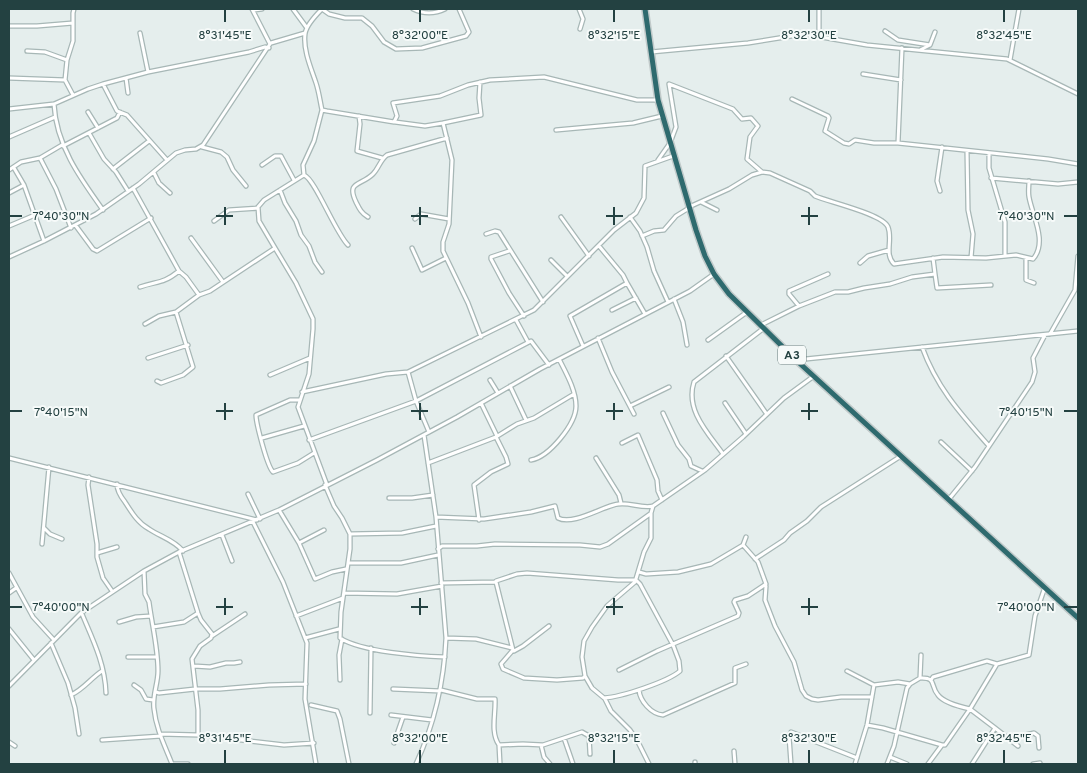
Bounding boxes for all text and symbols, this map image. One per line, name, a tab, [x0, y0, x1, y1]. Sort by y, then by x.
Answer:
text: 8°31'45"E	[198, 28, 252, 44]
text: 8°32'00"E	[392, 28, 448, 44]
text: 8°32'15"E	[587, 28, 641, 44]
text: 8°32'30"E	[781, 28, 837, 44]
text: 8°32'45"E	[976, 28, 1032, 44]
text: 7°40'30"N	[32, 209, 90, 225]
text: 7°40'30"N	[997, 209, 1055, 225]
road number: A3	[778, 346, 806, 364]
text: 7°40'15"N	[34, 405, 88, 421]
text: 7°40'15"N	[999, 405, 1053, 421]
text: 7°40'00"N	[32, 600, 90, 616]
text: 7°40'00"N	[997, 600, 1055, 616]
text: 8°31'45"E	[198, 731, 252, 747]
text: 8°32'00"E	[392, 731, 448, 747]
text: 8°32'15"E	[587, 731, 641, 747]
text: 8°32'30"E	[781, 731, 837, 747]
text: 8°32'45"E	[976, 731, 1032, 747]

